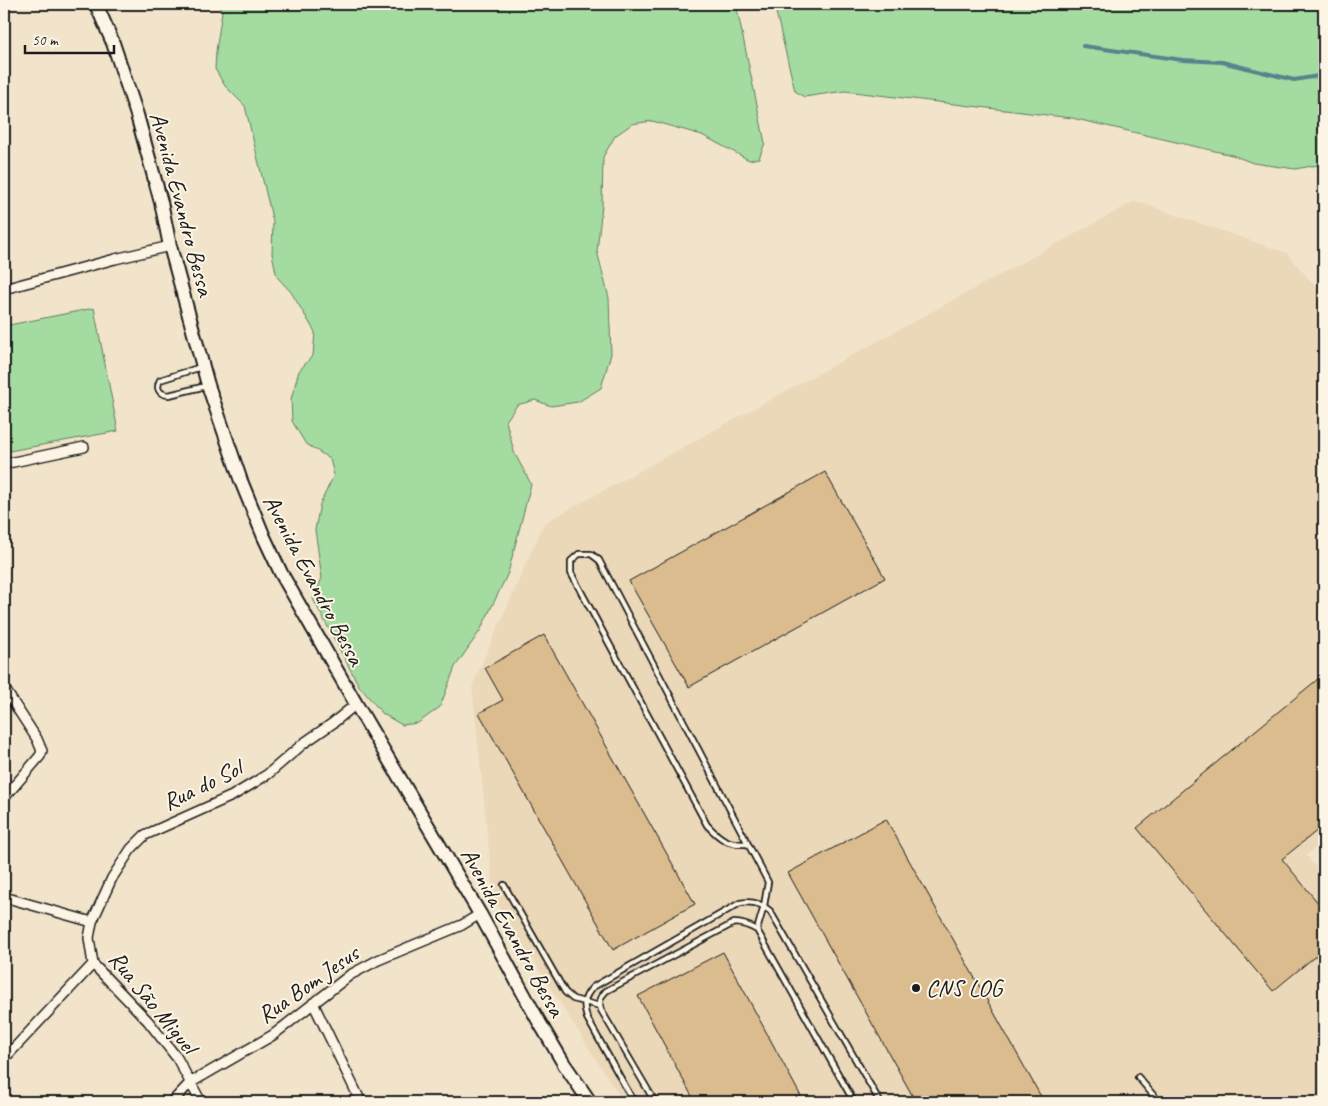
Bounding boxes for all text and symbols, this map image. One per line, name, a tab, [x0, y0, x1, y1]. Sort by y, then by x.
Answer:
scale bar	[25, 22, 114, 54]
text: 50 m	[32, 31, 59, 50]
street label: Avenida Evandro Bessa	[143, 109, 221, 301]
street label: Avenida Evandro Bessa	[256, 490, 372, 672]
street label: Rua do Sol	[158, 751, 250, 817]
street label: Avenida Evandro Bessa	[454, 842, 573, 1023]
street label: Rua Bom Jesus	[252, 937, 366, 1030]
street label: Rua São Miguel	[102, 944, 206, 1063]
place label: CNS LOG	[926, 973, 1004, 1003]
marker: CNS LOG	[910, 982, 922, 994]

